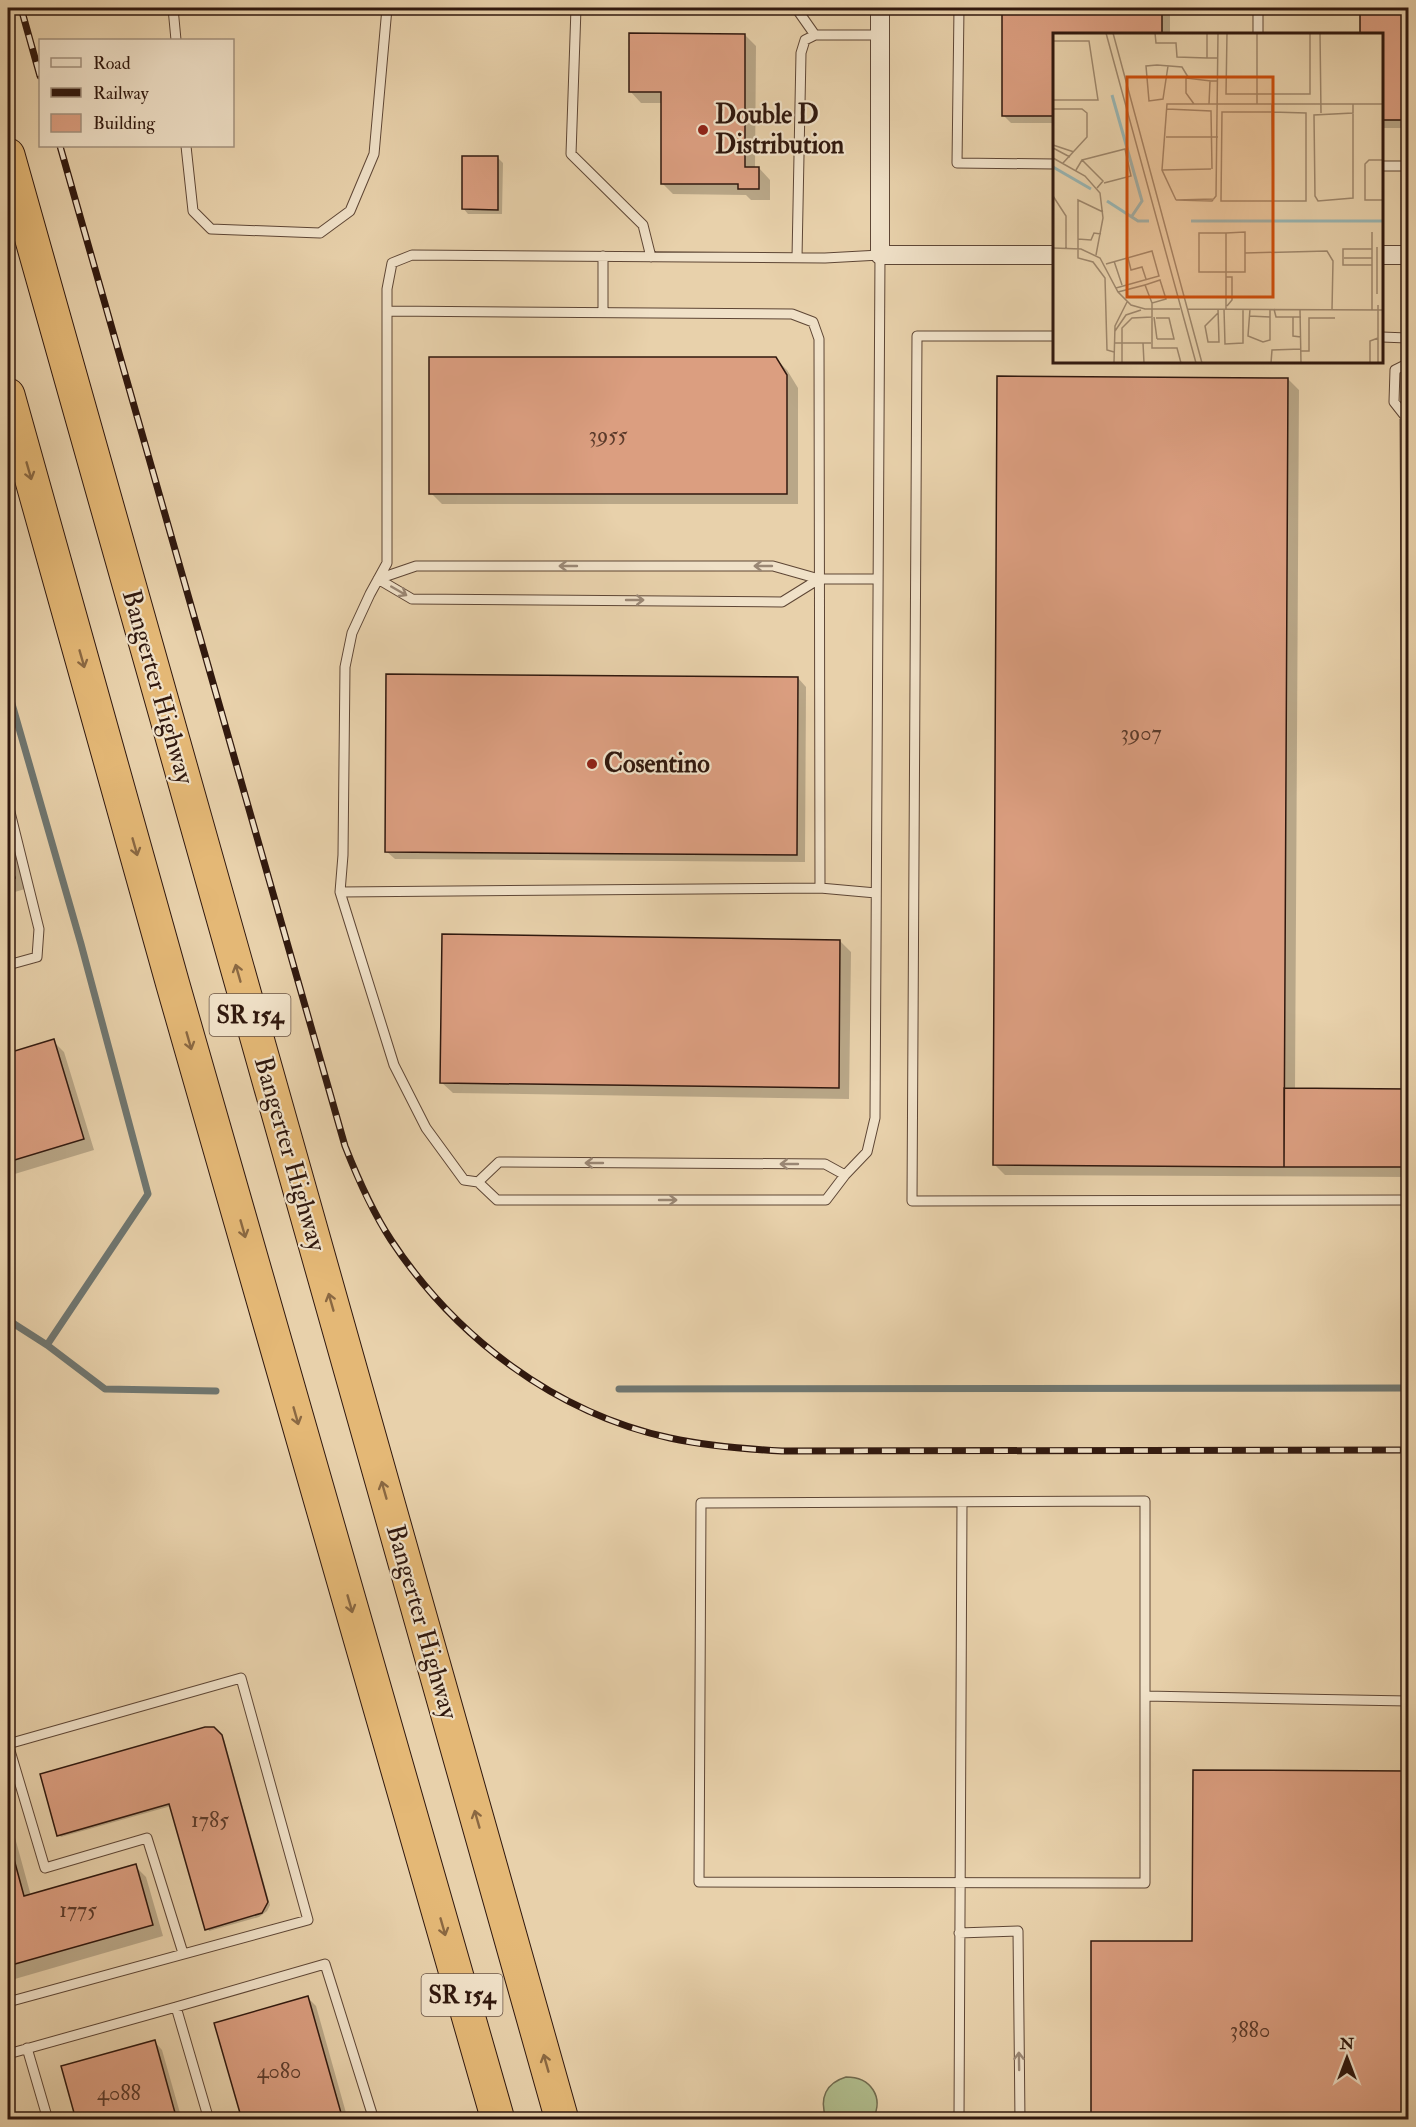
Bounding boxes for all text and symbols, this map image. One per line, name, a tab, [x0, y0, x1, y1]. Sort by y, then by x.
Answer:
inset map	[1053, 33, 1383, 363]
legend	[39, 39, 234, 147]
text: Road	[93, 52, 131, 75]
text: Railway	[93, 82, 150, 105]
place label: Double D Distribution	[715, 99, 845, 161]
text: Building	[93, 112, 156, 135]
marker: Double D Distribution	[696, 123, 710, 137]
house number: 3955	[588, 421, 628, 449]
one-way arrow	[24, 462, 35, 481]
one-way arrow	[558, 560, 578, 572]
one-way arrow	[753, 560, 773, 572]
street label: Bangerter Highway	[115, 586, 201, 789]
one-way arrow	[390, 586, 408, 597]
one-way arrow	[624, 595, 644, 606]
one-way arrow	[77, 649, 88, 668]
house number: 3907	[1120, 719, 1162, 747]
place label: Cosentino	[604, 748, 710, 780]
marker: Cosentino	[585, 757, 599, 771]
one-way arrow	[129, 837, 141, 856]
one-way arrow	[232, 964, 243, 983]
road number: SR 154	[210, 994, 290, 1036]
one-way arrow	[184, 1031, 196, 1050]
street label: Bangerter Highway	[247, 1053, 333, 1256]
one-way arrow	[585, 1157, 605, 1169]
one-way arrow	[780, 1158, 800, 1170]
one-way arrow	[658, 1194, 678, 1206]
one-way arrow	[238, 1219, 249, 1238]
one-way arrow	[325, 1293, 336, 1312]
one-way arrow	[291, 1406, 302, 1425]
one-way arrow	[378, 1480, 389, 1499]
street label: Bangerter Highway	[379, 1521, 465, 1724]
one-way arrow	[345, 1594, 356, 1613]
house number: 1785	[191, 1806, 229, 1834]
one-way arrow	[471, 1809, 482, 1828]
house number: 1775	[59, 1896, 97, 1924]
one-way arrow	[438, 1917, 449, 1936]
road number: SR 154	[422, 1974, 502, 2016]
house number: 3880	[1230, 2016, 1270, 2044]
north arrow	[1317, 2028, 1377, 2088]
text: N	[1339, 2034, 1355, 2054]
one-way arrow	[1014, 2052, 1025, 2072]
one-way arrow	[540, 2054, 551, 2073]
house number: 4080	[257, 2057, 301, 2085]
house number: 4088	[97, 2079, 141, 2107]

